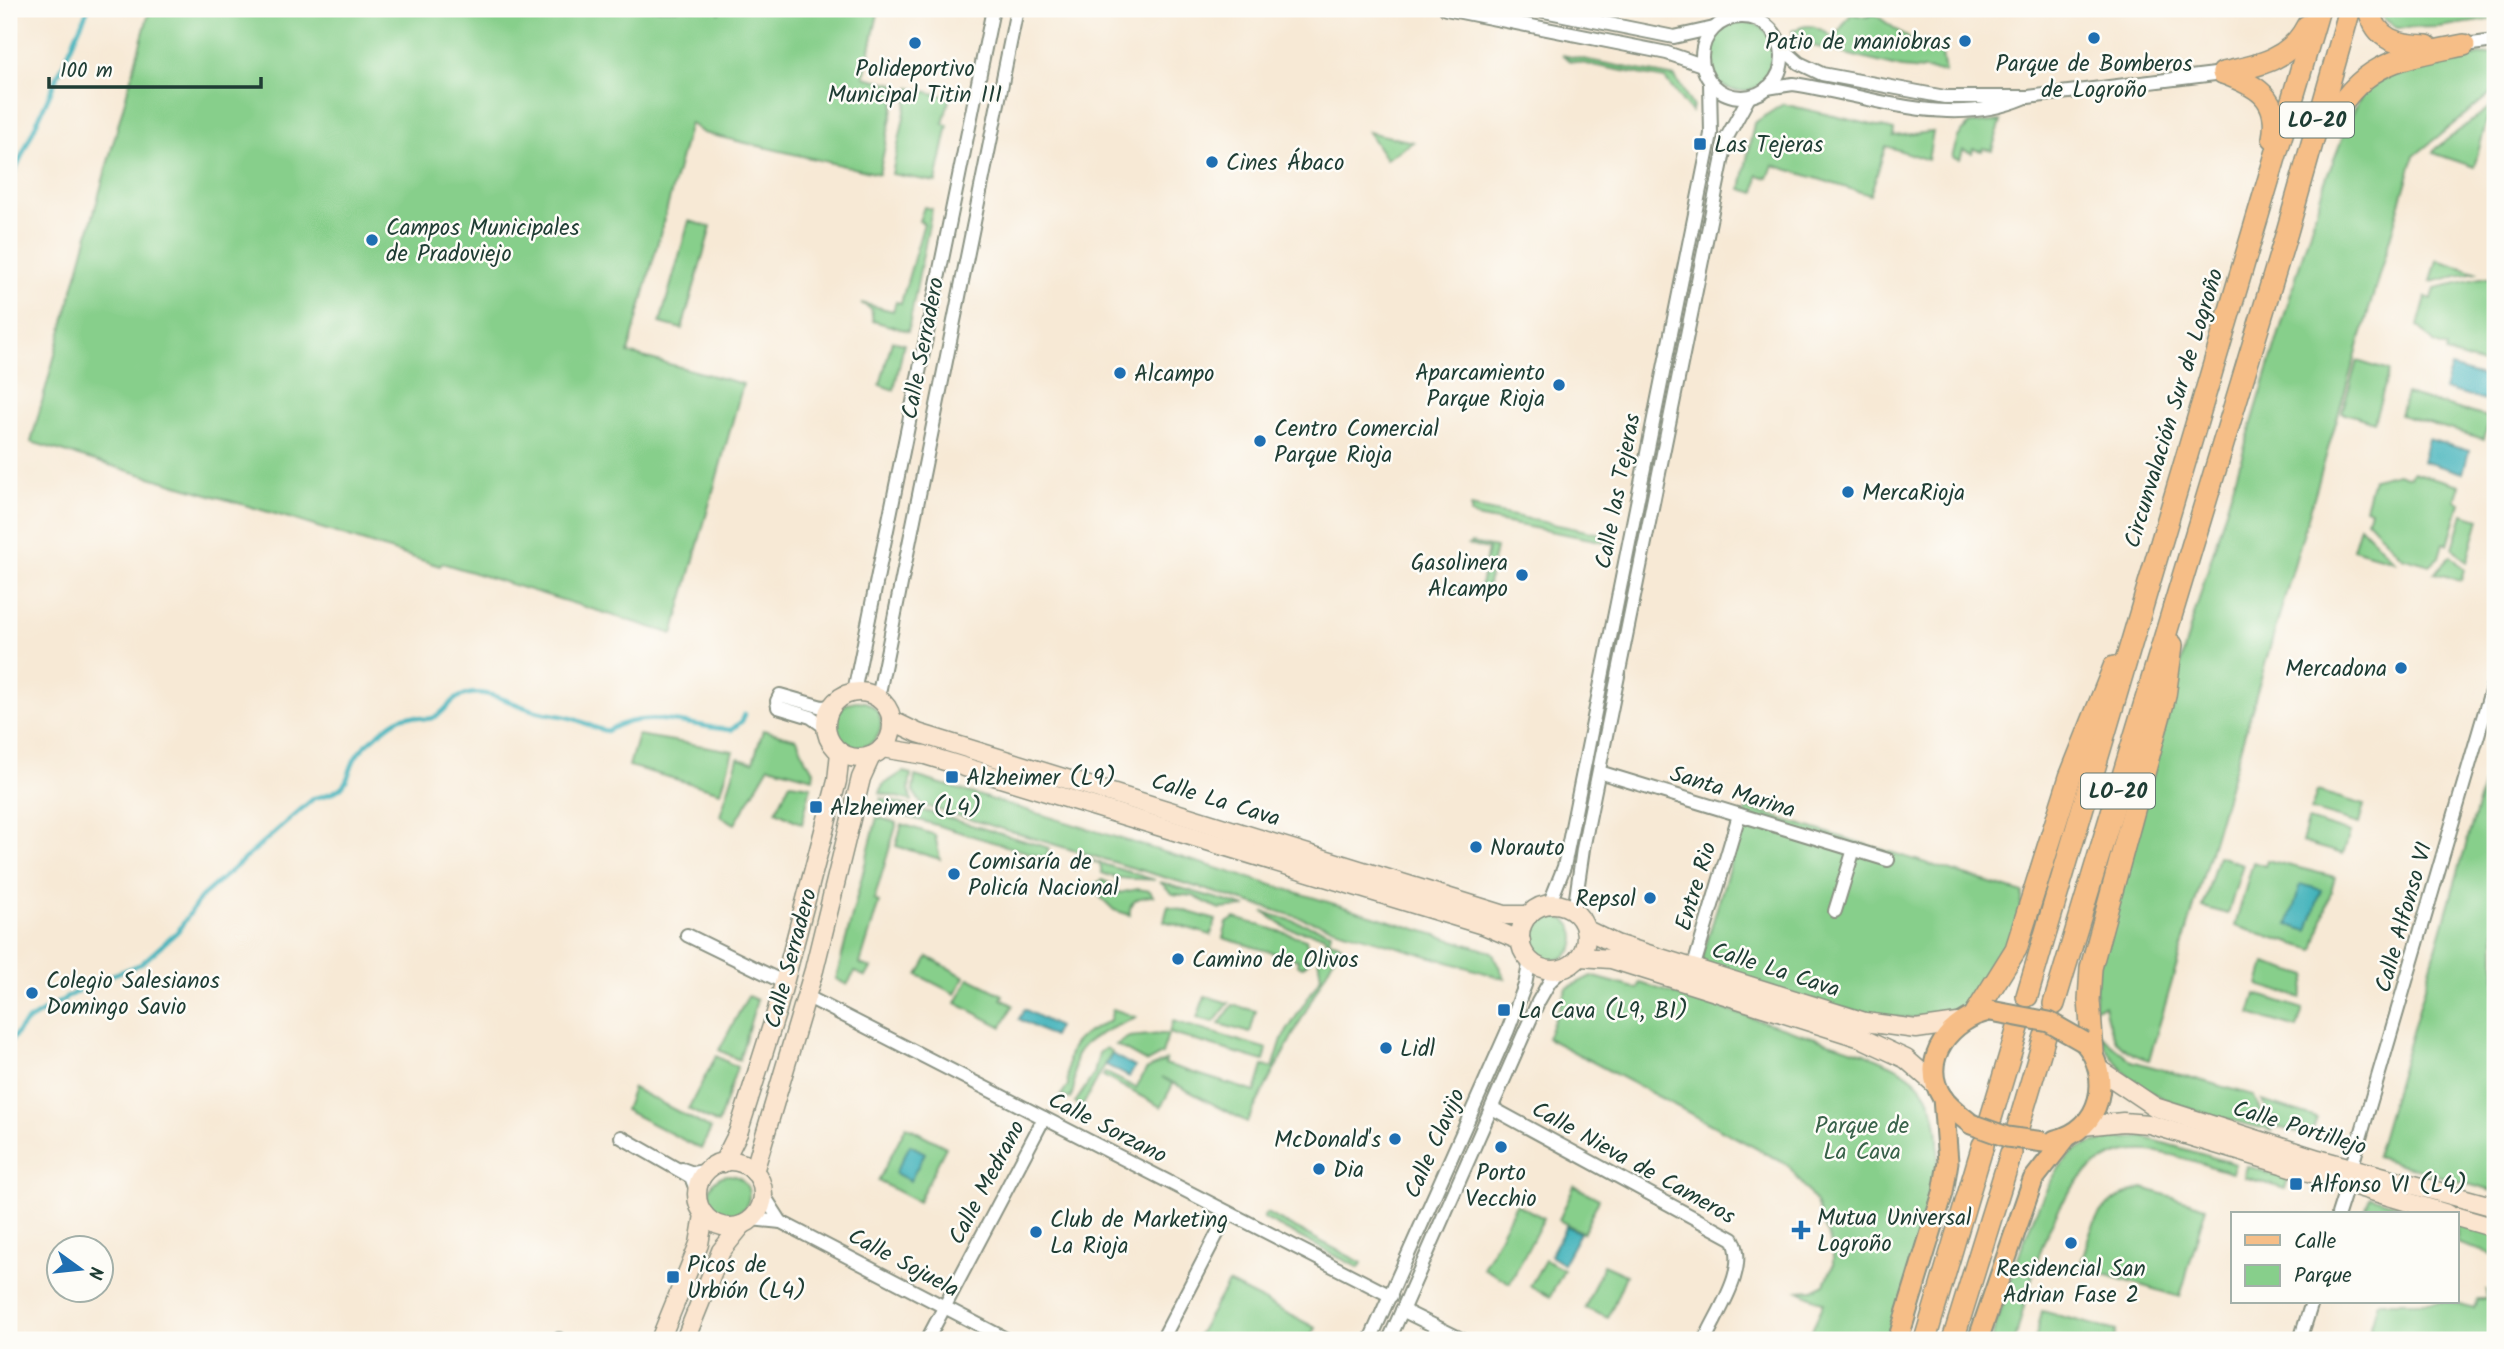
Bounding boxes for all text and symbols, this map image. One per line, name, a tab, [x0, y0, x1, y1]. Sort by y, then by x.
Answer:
place label: Patio de maniobras	[1765, 25, 1951, 61]
marker: Parque de Bomberos de Logroño	[2086, 30, 2102, 46]
marker: Patio de maniobras	[1957, 33, 1973, 49]
marker: Polideportivo Municipal Titin III	[907, 35, 923, 51]
scale bar	[49, 46, 261, 90]
place label: Parque de Bomberos de Logroño	[1995, 47, 2193, 109]
place label: Polideportivo Municipal Titin III	[828, 52, 1002, 114]
text: 100 m	[60, 55, 113, 88]
road number: LO-20	[2280, 102, 2354, 138]
place label: Las Tejeras	[1714, 128, 1824, 164]
marker: Las Tejeras	[1692, 136, 1708, 152]
place label: Cines Ábaco	[1226, 146, 1344, 182]
marker: Cines Ábaco	[1204, 154, 1220, 170]
place label: Campos Municipales de Pradoviejo	[386, 211, 580, 273]
marker: Campos Municipales de Pradoviejo	[364, 232, 380, 248]
street label: Circunvalación Sur de Logroño	[2115, 264, 2235, 553]
street label: Calle Serradero	[893, 274, 955, 422]
place label: Aparcamiento Parque Rioja	[1415, 356, 1545, 418]
place label: Alcampo	[1134, 357, 1214, 393]
marker: Alcampo	[1112, 365, 1128, 381]
marker: Aparcamiento Parque Rioja	[1551, 377, 1567, 393]
street label: Calle las Tejeras	[1586, 410, 1652, 572]
place label: Centro Comercial Parque Rioja	[1274, 412, 1440, 474]
marker: Centro Comercial Parque Rioja	[1252, 433, 1268, 449]
place label: MercaRioja	[1862, 476, 1965, 512]
marker: MercaRioja	[1840, 484, 1856, 500]
place label: Gasolinera Alcampo	[1411, 546, 1508, 608]
marker: Gasolinera Alcampo	[1514, 567, 1530, 583]
place label: Mercadona	[2285, 652, 2387, 688]
marker: Mercadona	[2393, 660, 2409, 676]
street label: Santa Marina	[1665, 757, 1799, 829]
place label: Alzheimer (L9)	[966, 761, 1116, 797]
street label: Calle La Cava	[1147, 764, 1284, 838]
marker: Alzheimer (L9)	[944, 769, 960, 785]
road number: LO-20	[2081, 774, 2155, 808]
place label: Alzheimer (L4)	[830, 791, 981, 827]
marker: Alzheimer (L4)	[808, 799, 824, 815]
place label: Norauto	[1490, 831, 1565, 867]
street label: Entre Rio	[1666, 838, 1727, 935]
street label: Calle Alfonso VI	[2366, 838, 2444, 997]
marker: Norauto	[1468, 839, 1484, 855]
place label: Comisaría de Policía Nacional	[968, 845, 1119, 907]
marker: Comisaría de Policía Nacional	[946, 866, 962, 882]
place label: Repsol	[1575, 882, 1636, 918]
street label: Calle Serradero	[756, 884, 828, 1033]
marker: Repsol	[1642, 890, 1658, 906]
street label: Calle La Cava	[1707, 933, 1844, 1009]
place label: Camino de Olivos	[1192, 943, 1359, 979]
marker: Camino de Olivos	[1170, 951, 1186, 967]
place label: Colegio Salesianos Domingo Savio	[46, 964, 220, 1026]
marker: Colegio Salesianos Domingo Savio	[24, 985, 40, 1001]
place label: La Cava (L9, B1)	[1518, 994, 1688, 1030]
marker: La Cava (L9, B1)	[1496, 1002, 1512, 1018]
place label: Lidl	[1400, 1032, 1436, 1068]
marker: Lidl	[1378, 1040, 1394, 1056]
street label: Calle Sorzano	[1041, 1083, 1173, 1174]
street label: Calle Clavijo	[1396, 1083, 1476, 1205]
street label: Calle Portillejo	[2228, 1091, 2371, 1166]
street label: Calle Nieva de Cameros	[1524, 1093, 1742, 1235]
park label: Parque de La Cava	[1815, 1109, 1909, 1171]
street label: Calle Medrano	[940, 1114, 1036, 1252]
place label: McDonald's	[1274, 1123, 1381, 1159]
marker: McDonald's	[1387, 1131, 1403, 1147]
marker: Porto Vecchio	[1493, 1139, 1509, 1155]
place label: Dia	[1333, 1153, 1364, 1189]
place label: Porto Vecchio	[1465, 1156, 1537, 1218]
marker: Dia	[1311, 1161, 1327, 1177]
place label: Alfonso VI (L4)	[2310, 1168, 2467, 1204]
marker: Alfonso VI (L4)	[2288, 1176, 2304, 1192]
place label: Mutua Universal Logroño	[1817, 1201, 1972, 1263]
place label: Club de Marketing La Rioja	[1050, 1203, 1228, 1265]
legend	[2231, 1212, 2458, 1304]
street label: Calle Sojuela	[841, 1219, 965, 1308]
marker: Mutua Universal Logroño	[1791, 1220, 1811, 1240]
marker: Club de Marketing La Rioja	[1028, 1224, 1044, 1240]
text: Calle	[2294, 1226, 2337, 1259]
north arrow	[46, 1234, 116, 1304]
marker: Residencial San Adrian Fase 2	[2063, 1235, 2079, 1251]
place label: Picos de Urbión (L4)	[687, 1248, 806, 1310]
place label: Residencial San Adrian Fase 2	[1996, 1252, 2146, 1314]
text: Parque	[2294, 1260, 2352, 1293]
text: N	[78, 1263, 111, 1283]
marker: Picos de Urbión (L4)	[665, 1269, 681, 1285]

